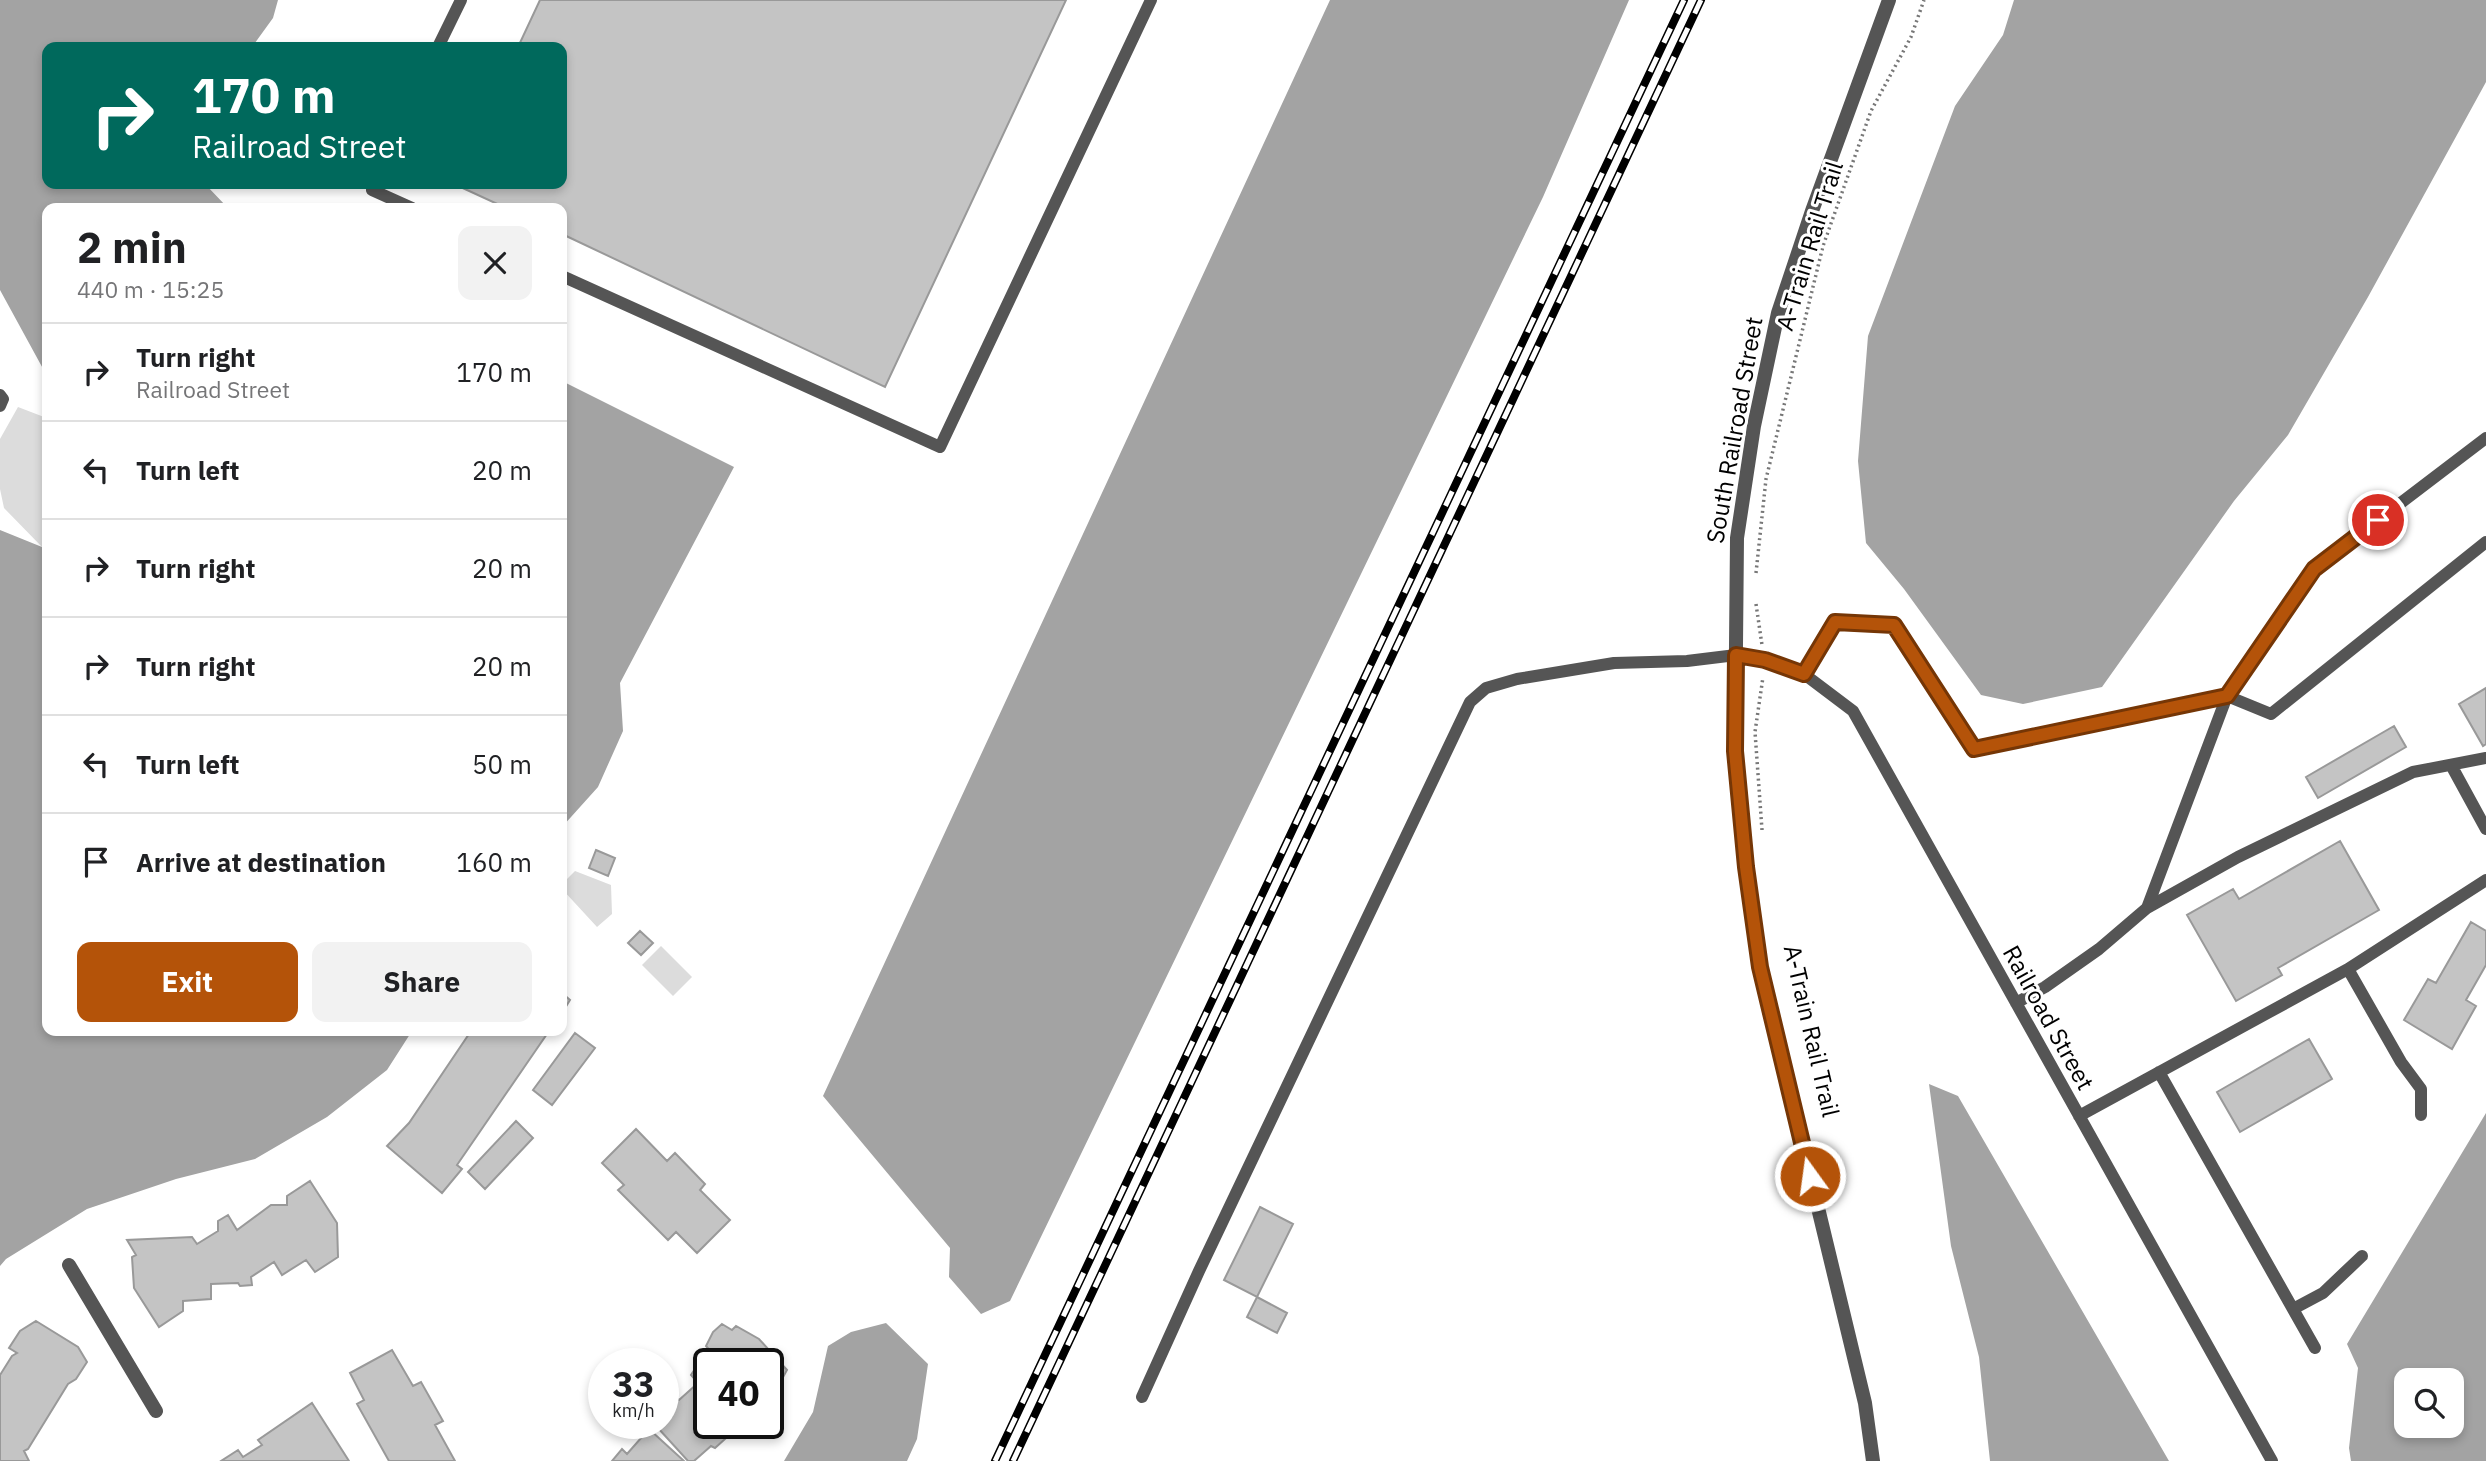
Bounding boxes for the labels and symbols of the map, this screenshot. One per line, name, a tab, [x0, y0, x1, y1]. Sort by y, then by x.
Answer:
street label: A-Train Rail Trail	[1768, 157, 1850, 334]
street label: South Railroad Street	[1698, 314, 1770, 546]
pin	[2348, 490, 2408, 550]
street label: Railroad Street	[1996, 939, 2102, 1096]
street label: A-Train Rail Trail	[1777, 942, 1847, 1120]
position arrow	[1773, 1139, 1847, 1213]
speed limit sign: 40	[693, 1348, 784, 1439]

